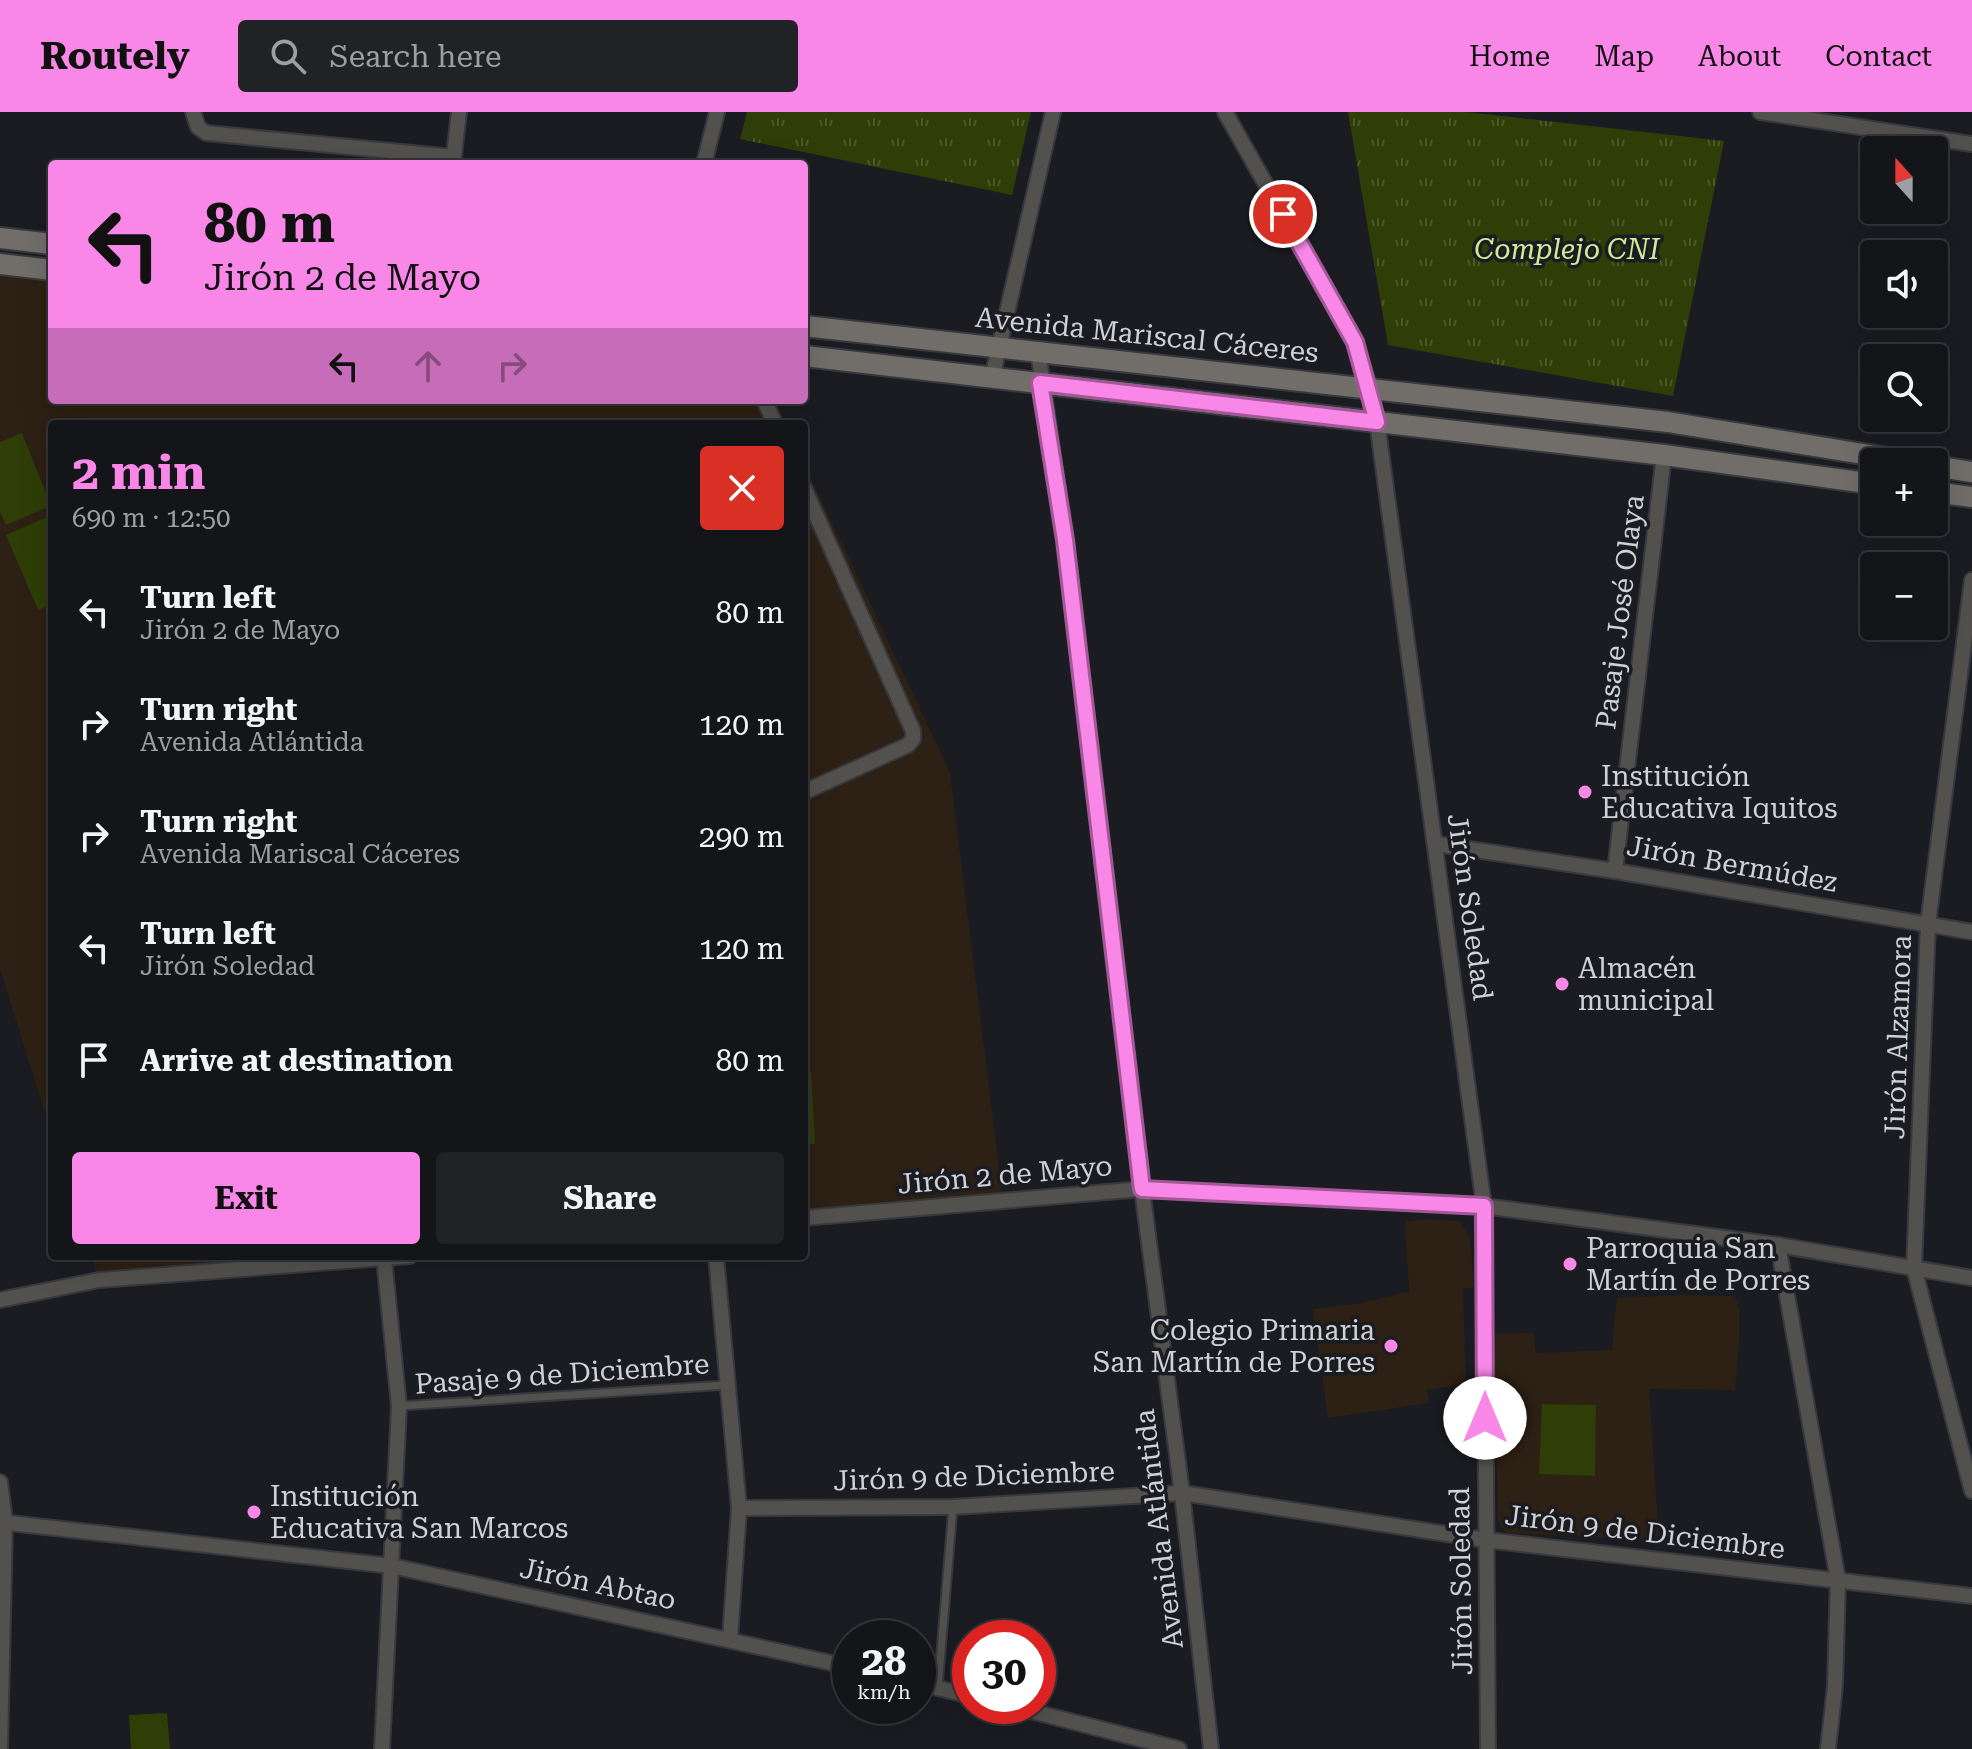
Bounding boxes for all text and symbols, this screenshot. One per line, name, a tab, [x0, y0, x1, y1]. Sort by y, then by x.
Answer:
search box	[238, 20, 798, 92]
text: Routely	[40, 34, 190, 78]
icon: search	[266, 34, 310, 78]
text: Search here	[330, 39, 501, 74]
text: Home	[1469, 40, 1550, 73]
text: Map	[1594, 40, 1654, 73]
text: About	[1698, 40, 1781, 73]
text: Contact	[1825, 40, 1932, 73]
north arrow	[1860, 136, 1948, 224]
map controls	[1860, 136, 1948, 640]
pin	[1249, 180, 1317, 248]
text: 80 m	[204, 190, 335, 256]
icon: left	[72, 192, 176, 296]
icon: arrive	[1261, 192, 1305, 236]
park label: Complejo CNI	[1474, 233, 1661, 266]
button: sound	[1860, 240, 1948, 328]
text: Jirón 2 de Mayo	[204, 257, 481, 299]
street label: Avenida Mariscal Cáceres	[974, 301, 1320, 369]
icon: left	[322, 344, 366, 388]
icon: ahead	[406, 344, 450, 388]
icon: right	[490, 344, 534, 388]
button: search	[1860, 344, 1948, 432]
text: 2 min	[72, 445, 205, 501]
button: close	[700, 446, 784, 530]
button: +	[1860, 448, 1948, 536]
street label: Pasaje José Olaya	[1589, 493, 1651, 731]
text: 690 m · 12:50	[72, 503, 231, 533]
button: −	[1860, 552, 1948, 640]
text: Turn left	[140, 580, 276, 615]
icon: left	[72, 590, 116, 634]
text: 80 m	[715, 595, 784, 630]
text: Jirón 2 de Mayo	[140, 615, 340, 645]
text: Turn right	[140, 692, 297, 727]
icon: right	[72, 702, 116, 746]
text: 120 m	[699, 707, 784, 742]
text: Avenida Atlántida	[140, 727, 364, 757]
place label: Institución Educativa Iquitos	[1601, 760, 1837, 825]
marker: Institución Educativa Iquitos	[1576, 783, 1594, 801]
text: Turn right	[140, 804, 297, 839]
street label: Jirón Soledad	[1441, 811, 1499, 1003]
icon: right	[72, 814, 116, 858]
text: 290 m	[699, 819, 784, 854]
street label: Jirón Bermúdez	[1624, 829, 1840, 899]
text: Avenida Mariscal Cáceres	[140, 839, 460, 869]
text: Turn left	[140, 916, 276, 951]
icon: left	[72, 926, 116, 970]
text: 120 m	[699, 931, 784, 966]
street label: Jirón Alzamora	[1878, 934, 1918, 1140]
text: Jirón Soledad	[140, 951, 315, 981]
place label: Almacén municipal	[1578, 952, 1715, 1017]
marker: Almacén municipal	[1553, 975, 1571, 993]
icon: arrive	[72, 1038, 116, 1082]
text: Arrive at destination	[140, 1043, 453, 1078]
text: 80 m	[715, 1043, 784, 1078]
street label: Jirón 2 de Mayo	[896, 1149, 1114, 1201]
button: Exit	[72, 1152, 420, 1244]
button: Share	[436, 1152, 784, 1244]
place label: Parroquia San Martín de Porres	[1586, 1232, 1810, 1297]
marker: Parroquia San Martín de Porres	[1561, 1255, 1579, 1273]
place label: Colegio Primaria San Martín de Porres	[1093, 1314, 1375, 1379]
marker: Colegio Primaria San Martín de Porres	[1382, 1337, 1400, 1355]
street label: Pasaje 9 de Diciembre	[414, 1347, 710, 1401]
position arrow	[1443, 1376, 1527, 1460]
street label: Avenida Atlántida	[1128, 1407, 1190, 1651]
street label: Jirón 9 de Diciembre	[833, 1455, 1115, 1497]
place label: Institución Educativa San Marcos	[270, 1480, 568, 1545]
street label: Jirón Soledad	[1443, 1487, 1479, 1675]
street label: Jirón 9 de Diciembre	[1503, 1498, 1787, 1566]
marker: Institución Educativa San Marcos	[245, 1503, 263, 1521]
street label: Jirón Abtao	[517, 1551, 679, 1617]
speed limit sign: 30	[952, 1620, 1056, 1724]
text: 28	[862, 1638, 906, 1685]
text: km/h	[857, 1680, 911, 1704]

